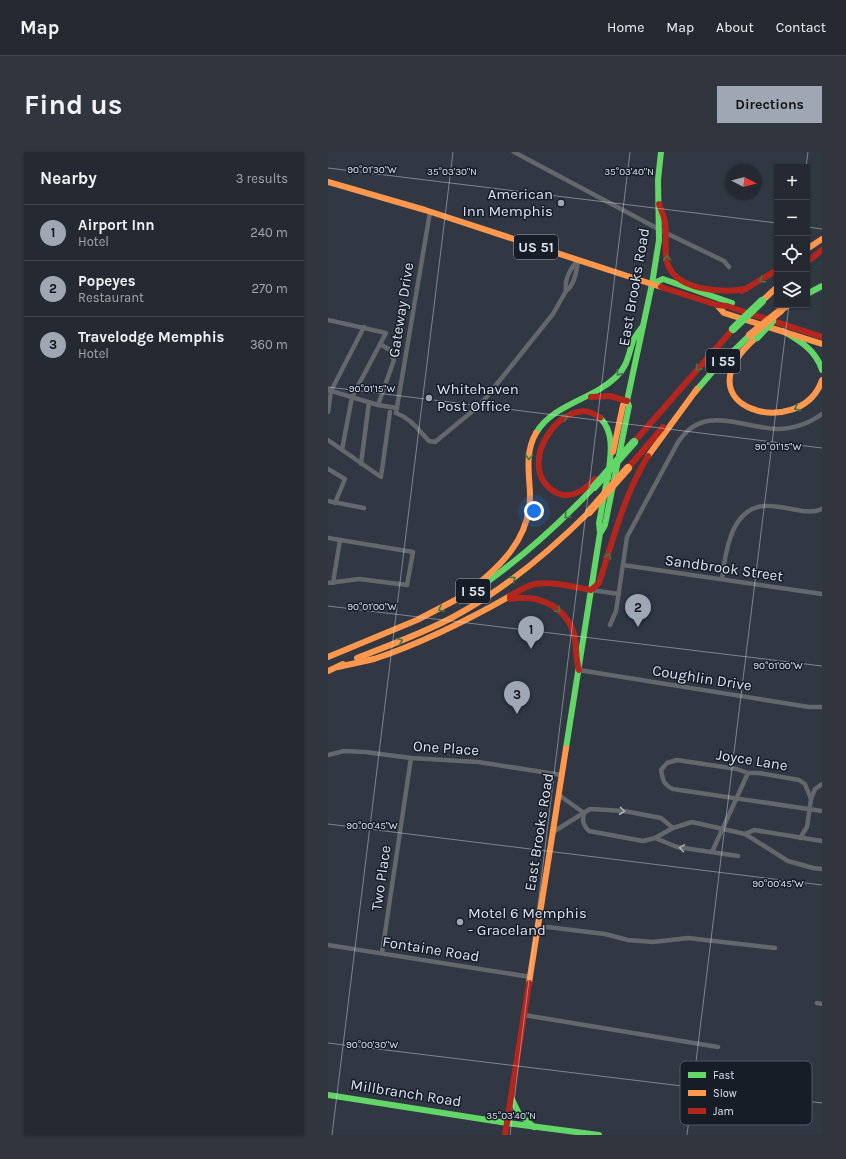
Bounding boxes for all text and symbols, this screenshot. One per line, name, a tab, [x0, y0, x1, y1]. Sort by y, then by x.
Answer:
text: Map	[20, 17, 59, 39]
text: Home	[607, 19, 644, 36]
text: Map	[666, 19, 694, 36]
text: About	[716, 19, 754, 36]
text: Contact	[776, 19, 826, 36]
button: Directions	[717, 86, 822, 123]
text: Find us	[24, 88, 123, 121]
text: 90°01'30"W	[347, 164, 397, 176]
north arrow	[726, 164, 762, 200]
map controls	[774, 164, 810, 308]
button: +	[774, 164, 810, 200]
text: 35°03'30"N	[427, 166, 477, 178]
text: 35°03'40"N	[604, 166, 654, 178]
text: Nearby	[40, 168, 97, 188]
text: 3 results	[236, 171, 288, 186]
place label: American Inn Memphis	[463, 185, 553, 220]
marker: American Inn Memphis	[556, 198, 566, 208]
button: −	[774, 200, 810, 236]
text: Airport Inn	[78, 216, 155, 234]
text: 1	[51, 225, 55, 240]
text: 240 m	[250, 225, 288, 240]
street label: East Brooks Road	[615, 227, 653, 347]
text: Hotel	[78, 234, 109, 249]
road number: US 51	[514, 235, 558, 259]
button: locate	[774, 236, 810, 272]
one-way arrow	[663, 255, 672, 261]
street label: Gateway Drive	[385, 261, 417, 359]
text: Popeyes	[78, 272, 136, 290]
button: layers	[774, 272, 810, 308]
one-way arrow	[759, 275, 766, 283]
text: 2	[49, 281, 57, 296]
text: 270 m	[251, 281, 288, 296]
text: Restaurant	[78, 290, 144, 305]
text: Travelodge Memphis	[78, 328, 224, 346]
text: 3	[49, 337, 57, 352]
text: 360 m	[250, 337, 288, 352]
text: Hotel	[78, 346, 109, 361]
road number: I 55	[706, 349, 740, 373]
one-way arrow	[695, 364, 702, 371]
one-way arrow	[617, 368, 624, 375]
place label: Whitehaven Post Office	[437, 380, 519, 415]
text: 90°01'15"W	[349, 383, 395, 395]
marker: Whitehaven Post Office	[424, 393, 434, 403]
one-way arrow	[793, 403, 801, 411]
one-way arrow	[561, 415, 568, 422]
text: 90°01'15"W	[755, 441, 801, 453]
one-way arrow	[525, 454, 534, 460]
your location	[524, 501, 544, 521]
one-way arrow	[564, 511, 572, 519]
street label: Sandbrook Street	[664, 551, 785, 585]
one-way arrow	[603, 552, 611, 559]
one-way arrow	[509, 576, 516, 583]
road number: I 55	[456, 579, 490, 603]
pin: 2	[625, 594, 651, 627]
text: 90°01'00"W	[347, 601, 397, 613]
one-way arrow	[437, 604, 445, 612]
one-way arrow	[554, 606, 561, 613]
pin: 1	[518, 616, 544, 649]
one-way arrow	[395, 638, 403, 646]
text: 90°01'00"W	[753, 660, 803, 672]
street label: Coughlin Drive	[651, 661, 753, 695]
pin: 3	[504, 681, 530, 714]
street label: One Place	[412, 737, 480, 759]
street label: Joyce Lane	[715, 745, 789, 775]
street label: East Brooks Road	[521, 772, 557, 892]
one-way arrow	[619, 807, 625, 816]
text: 90°00'45"W	[346, 820, 398, 832]
street label: Two Place	[367, 844, 395, 912]
one-way arrow	[679, 844, 685, 853]
text: 90°00'45"W	[752, 878, 804, 890]
place label: Motel 6 Memphis - Graceland	[468, 904, 587, 939]
marker: Motel 6 Memphis - Graceland	[455, 917, 465, 927]
street label: Fontaine Road	[381, 932, 481, 966]
text: 90°00'30"W	[346, 1039, 398, 1051]
legend	[680, 1061, 812, 1125]
text: Fast	[713, 1069, 734, 1082]
street label: Millbranch Road	[349, 1075, 463, 1111]
text: Slow	[713, 1087, 737, 1100]
text: Jam	[713, 1105, 734, 1118]
text: 35°03'40"N	[486, 1110, 536, 1122]

